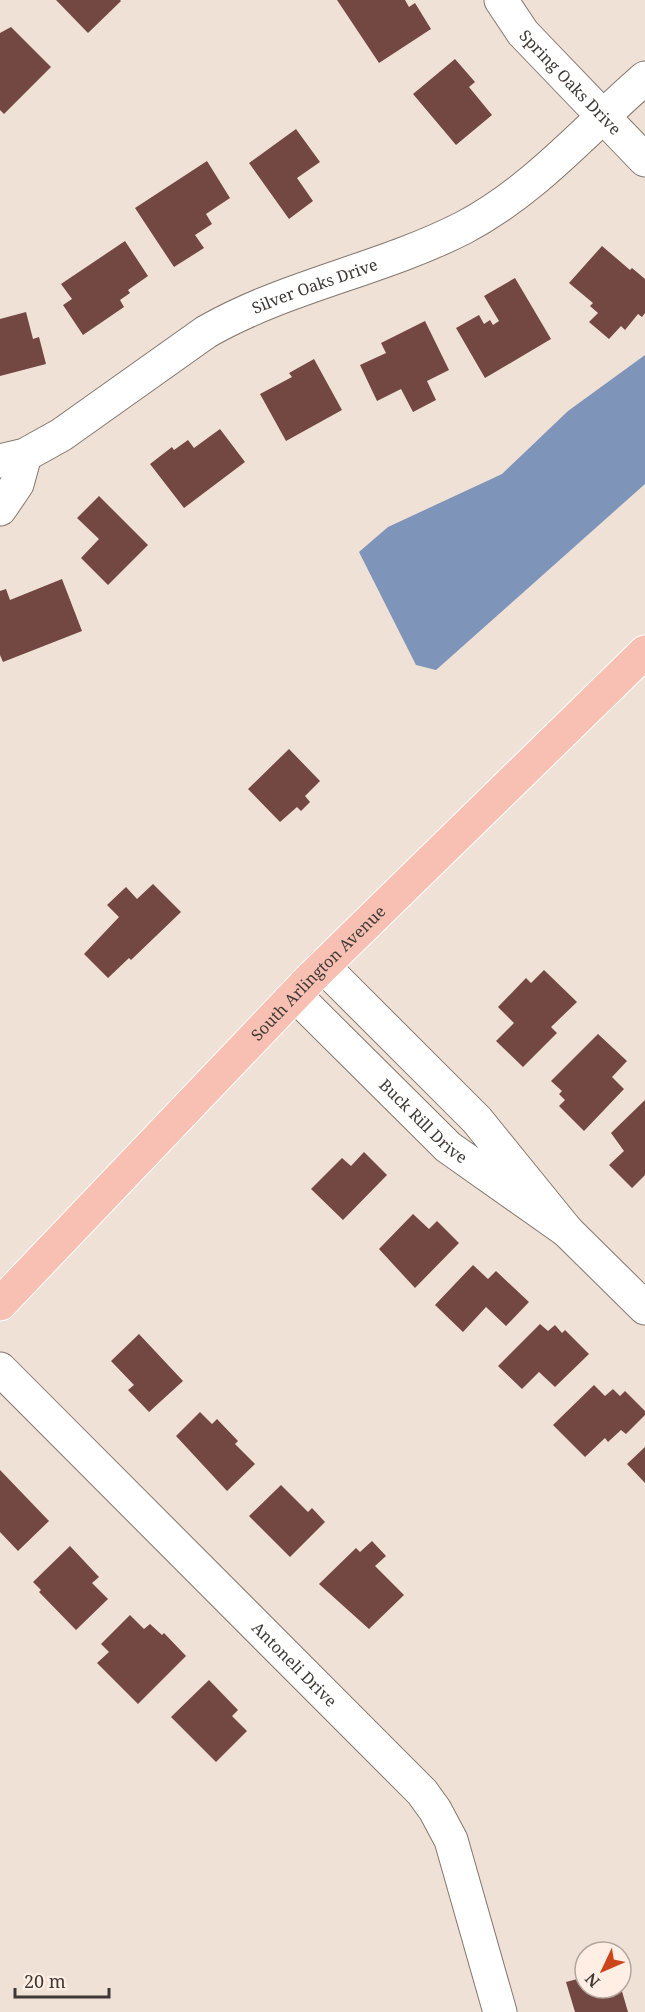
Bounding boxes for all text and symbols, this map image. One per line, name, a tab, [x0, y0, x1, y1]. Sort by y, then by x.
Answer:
street label: Spring Oaks Drive	[515, 25, 626, 140]
street label: Silver Oaks Drive	[248, 253, 380, 319]
street label: South Arlington Avenue	[246, 900, 390, 1046]
street label: Buck Rill Drive	[375, 1074, 472, 1168]
street label: Antoneli Drive	[247, 1617, 342, 1712]
north arrow	[573, 1940, 633, 2000]
scale bar	[15, 1961, 110, 1999]
text: N	[580, 1968, 605, 1993]
text: 20 m	[24, 1969, 66, 1993]

